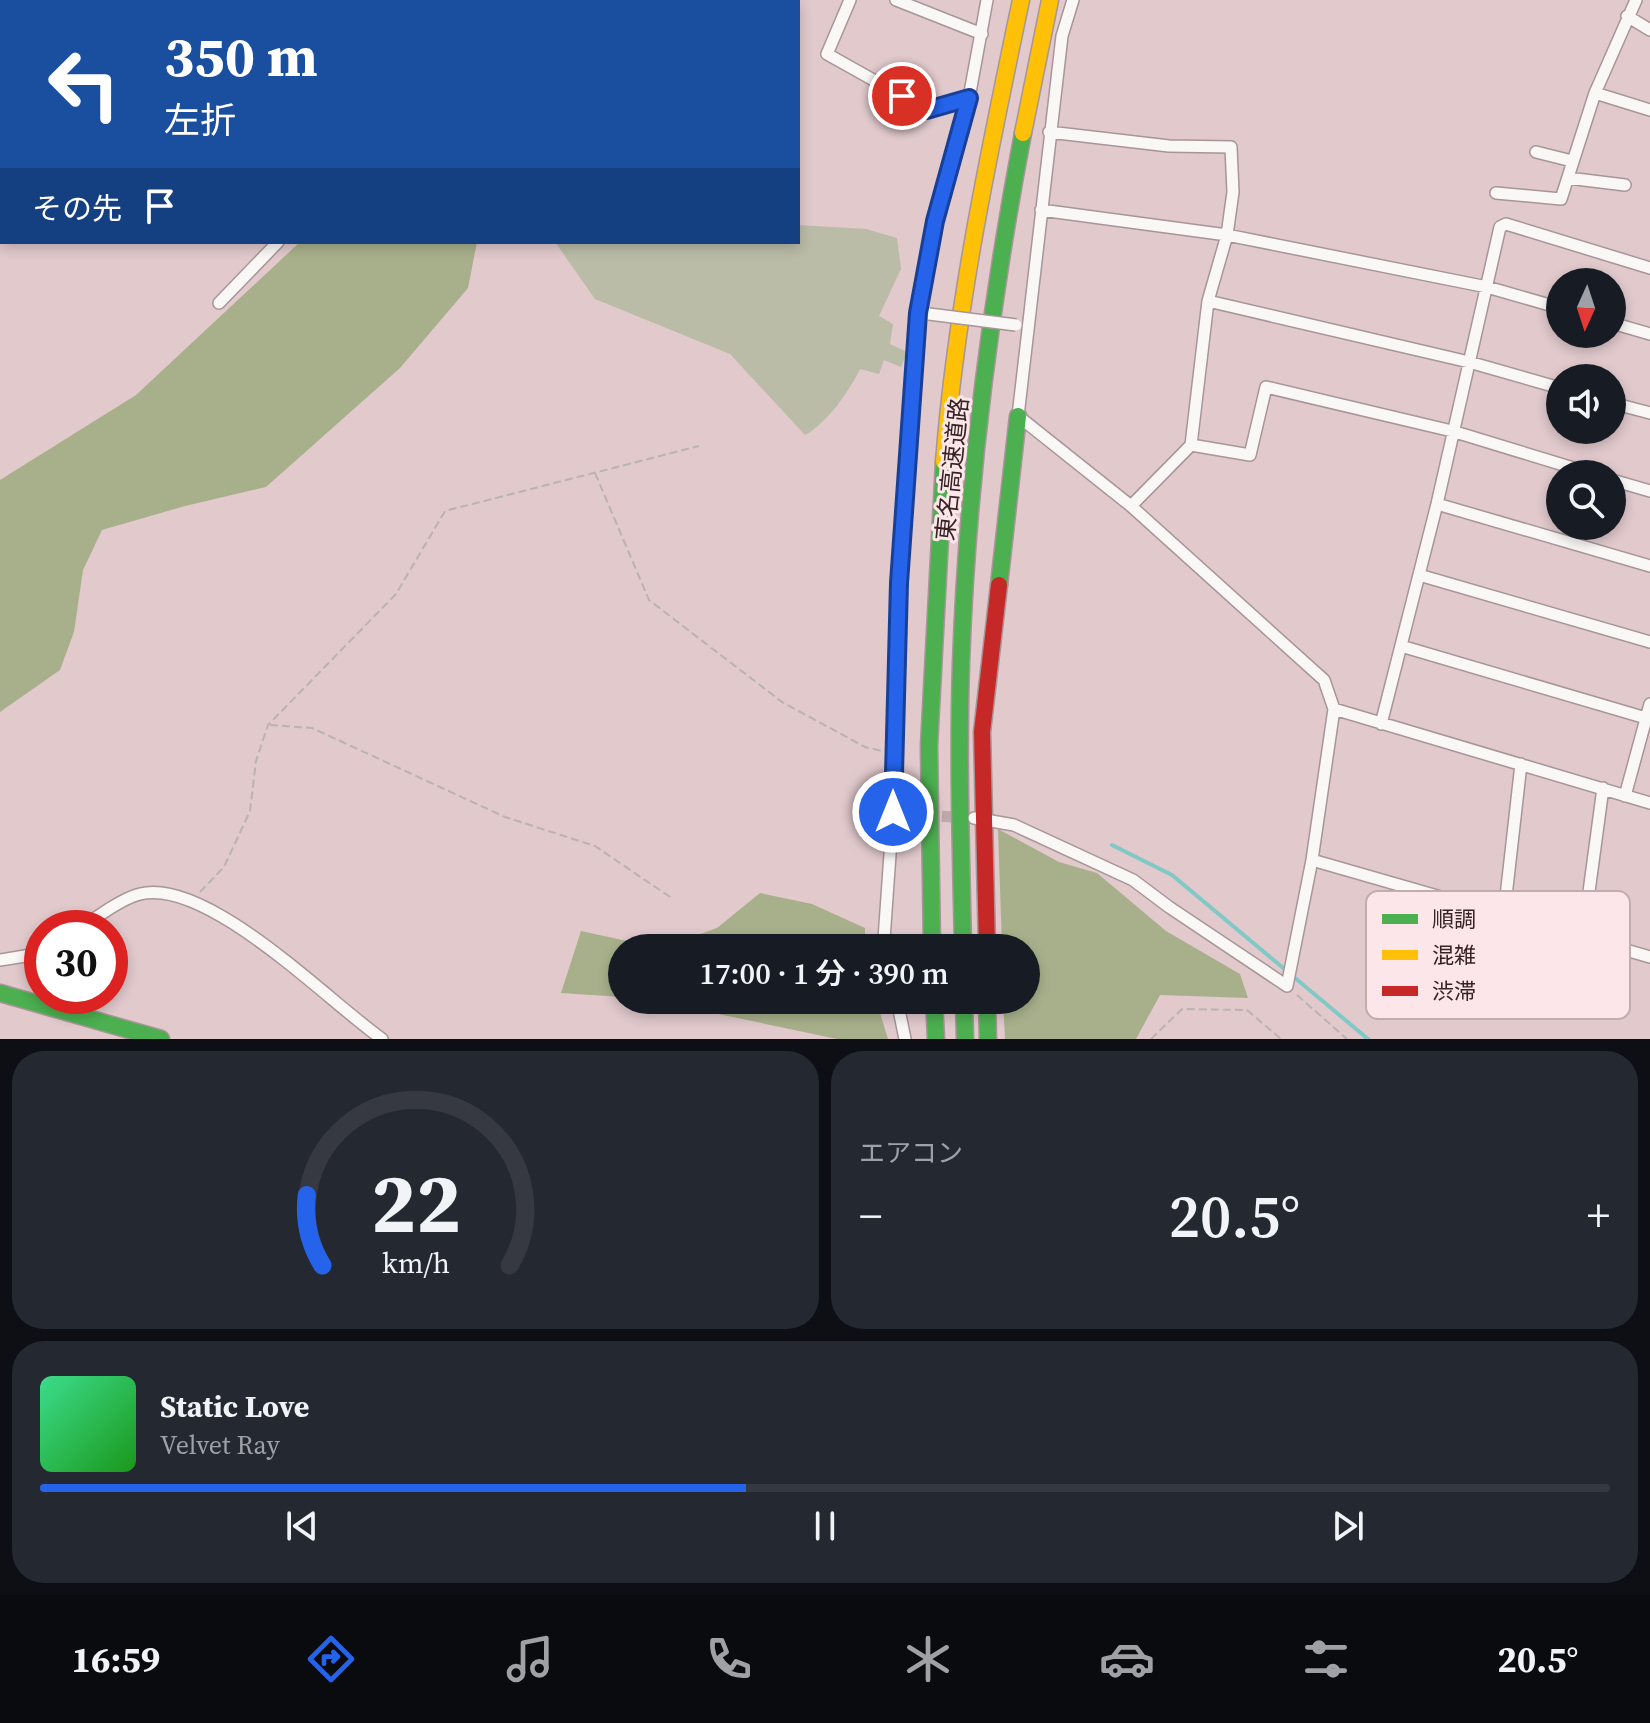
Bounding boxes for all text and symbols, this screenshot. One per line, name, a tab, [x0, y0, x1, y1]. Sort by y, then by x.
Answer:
text: 350 m	[164, 18, 318, 95]
icon: left	[32, 32, 136, 136]
pin	[868, 62, 936, 130]
icon: arrive	[880, 74, 924, 118]
text: 左折	[164, 96, 236, 145]
icon: arrive	[138, 184, 182, 228]
text: その先	[32, 188, 122, 229]
north arrow	[1546, 268, 1626, 348]
map controls	[1546, 268, 1626, 540]
button: sound	[1546, 364, 1626, 444]
street label: 東名高速道路	[928, 396, 976, 542]
button: search	[1546, 460, 1626, 540]
position arrow	[851, 770, 935, 854]
legend	[1366, 891, 1630, 1019]
text: 順調	[1432, 904, 1476, 934]
speed limit sign: 30	[24, 910, 128, 1014]
text: 混雑	[1432, 940, 1476, 970]
text: 17:00 · 1 分 · 390 m	[699, 953, 949, 994]
text: 渋滞	[1432, 976, 1476, 1006]
text: エアコン	[859, 1135, 963, 1171]
text: 22	[370, 1146, 461, 1260]
text: 20.5°	[1169, 1175, 1300, 1257]
text: −	[859, 1185, 882, 1246]
text: +	[1587, 1185, 1610, 1246]
text: km/h	[381, 1243, 450, 1283]
text: Static Love	[160, 1386, 309, 1427]
text: Velvet Ray	[160, 1427, 280, 1463]
icon: previous	[280, 1504, 324, 1548]
icon: pause	[803, 1504, 847, 1548]
icon: next	[1326, 1504, 1370, 1548]
icon: directions	[303, 1631, 359, 1687]
icon: music	[502, 1631, 558, 1687]
icon: phone	[701, 1631, 757, 1687]
icon: climate	[900, 1631, 956, 1687]
icon: car	[1099, 1631, 1155, 1687]
icon: filters	[1298, 1631, 1354, 1687]
text: 16:59	[71, 1635, 160, 1684]
text: 20.5°	[1497, 1635, 1578, 1684]

